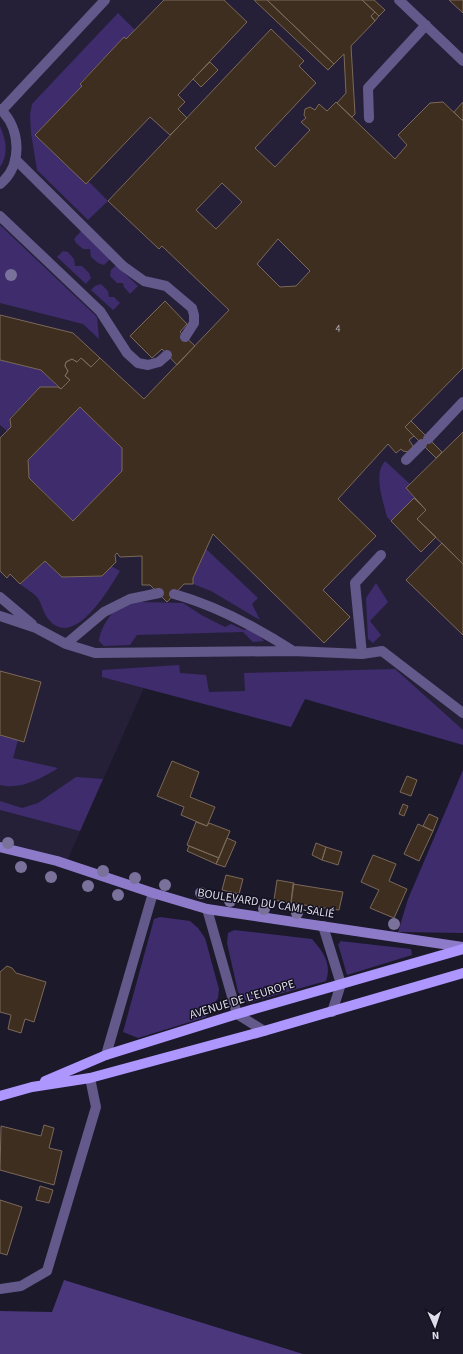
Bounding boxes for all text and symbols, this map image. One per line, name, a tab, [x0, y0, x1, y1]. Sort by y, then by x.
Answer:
house number: 4	[336, 322, 341, 336]
street label: BOULEVARD DU CAMI-SALIÉ	[196, 884, 336, 923]
street label: AVENUE DE L'EUROPE	[188, 975, 297, 1024]
north arrow	[415, 1306, 455, 1346]
text: N	[431, 1328, 440, 1343]

